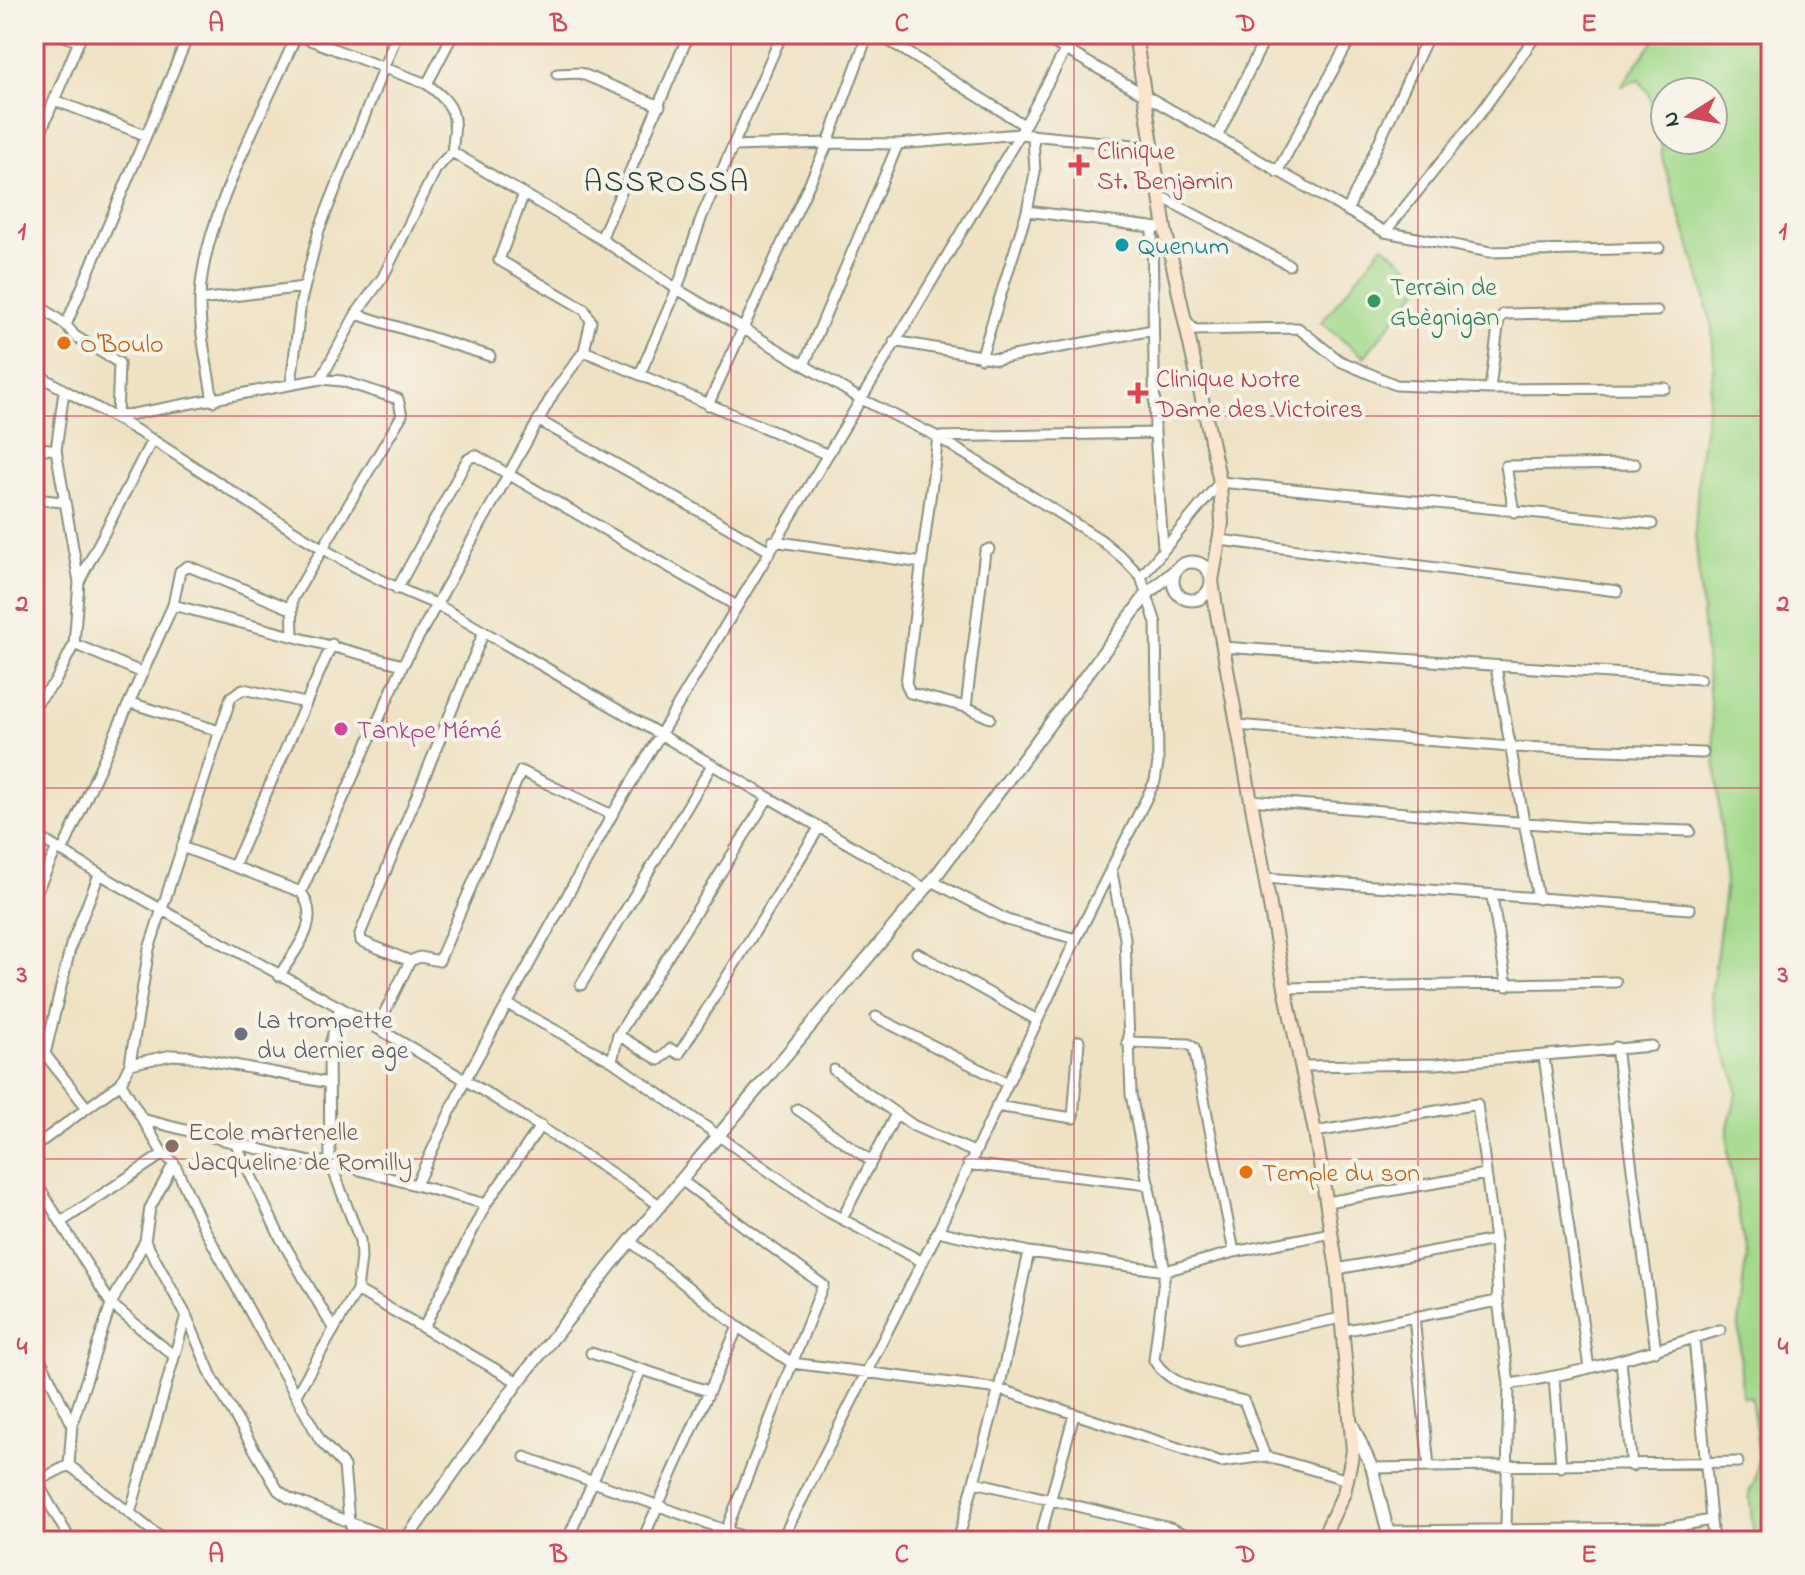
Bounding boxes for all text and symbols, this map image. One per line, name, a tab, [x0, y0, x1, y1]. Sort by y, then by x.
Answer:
text: A	[208, 6, 224, 44]
text: B	[549, 6, 568, 44]
text: C	[895, 6, 909, 44]
text: D	[1235, 6, 1256, 44]
text: E	[1581, 6, 1597, 44]
north arrow	[1649, 76, 1729, 156]
text: N	[1655, 109, 1689, 130]
place label: Clinique St. Benjamin	[1097, 134, 1233, 202]
marker: Clinique St. Benjamin	[1068, 154, 1090, 176]
district label: ASSROSSA	[584, 162, 750, 206]
text: 1	[18, 214, 27, 252]
text: 1	[1779, 214, 1788, 252]
place label: Quenum	[1138, 229, 1229, 267]
marker: Quenum	[1113, 236, 1131, 254]
place label: Terrain de Gbègnigan	[1390, 270, 1499, 338]
marker: Terrain de Gbègnigan	[1365, 292, 1383, 310]
place label: O'Boulo	[80, 327, 164, 365]
marker: O'Boulo	[55, 334, 73, 352]
place label: Clinique Notre Dame des Victoires	[1155, 362, 1363, 430]
marker: Clinique Notre Dame des Victoires	[1127, 382, 1149, 404]
text: 2	[15, 586, 29, 624]
text: 2	[1776, 586, 1790, 624]
place label: Tankpe Mémé	[357, 713, 502, 751]
marker: Tankpe Mémé	[332, 720, 350, 738]
text: 3	[16, 957, 28, 995]
text: 3	[1777, 957, 1789, 995]
place label: La trompette du dernier age	[257, 1003, 409, 1071]
marker: La trompette du dernier age	[232, 1025, 250, 1043]
place label: Ecole martenelle Jacqueline de Romilly	[188, 1115, 412, 1183]
marker: Ecole martenelle Jacqueline de Romilly	[163, 1137, 181, 1155]
place label: Temple du son	[1262, 1156, 1420, 1194]
marker: Temple du son	[1237, 1163, 1255, 1181]
text: 4	[17, 1329, 28, 1367]
text: 4	[1778, 1329, 1789, 1367]
text: A	[208, 1537, 224, 1575]
text: B	[549, 1537, 568, 1575]
text: C	[895, 1537, 909, 1575]
text: D	[1235, 1537, 1256, 1575]
text: E	[1581, 1537, 1597, 1575]

